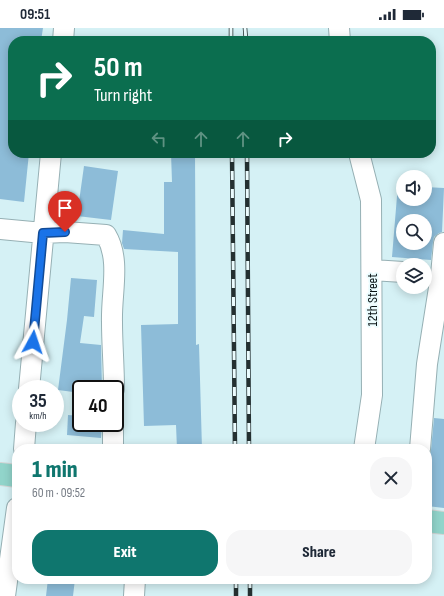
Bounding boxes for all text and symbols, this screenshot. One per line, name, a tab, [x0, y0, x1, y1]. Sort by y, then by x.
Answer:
text: 09:51	[20, 5, 50, 24]
text: 50 m	[94, 51, 143, 84]
icon: right	[28, 52, 80, 104]
text: Turn right	[94, 85, 152, 106]
icon: left	[148, 128, 170, 150]
icon: ahead	[190, 128, 212, 150]
icon: ahead	[232, 128, 254, 150]
icon: right	[274, 128, 296, 150]
map controls	[396, 170, 432, 294]
button: sound	[396, 170, 432, 206]
pin	[48, 191, 82, 232]
icon: arrive	[54, 197, 76, 219]
button: search	[396, 214, 432, 250]
button: layers	[396, 258, 432, 294]
street label: 12th Street	[364, 274, 381, 326]
position arrow	[12, 321, 54, 363]
speed limit sign: 40	[72, 380, 124, 432]
text: 35	[29, 389, 47, 413]
text: km/h	[29, 410, 47, 422]
text: 1 min	[32, 455, 78, 484]
button: close	[370, 457, 412, 499]
text: 60 m · 09:52	[32, 485, 85, 501]
button: Exit	[32, 530, 218, 576]
button: Share	[226, 530, 412, 576]

